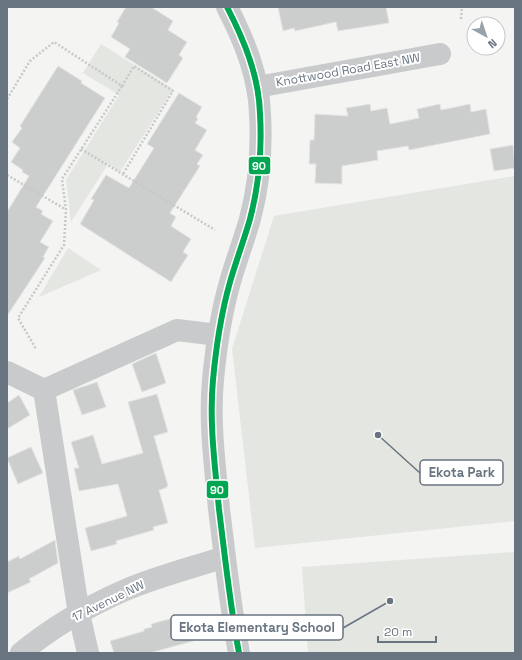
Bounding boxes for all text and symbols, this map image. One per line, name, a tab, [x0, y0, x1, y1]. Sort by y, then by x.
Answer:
north arrow	[466, 16, 506, 56]
text: N	[485, 36, 500, 51]
street label: Knottwood Road East NW	[275, 49, 422, 91]
line badge: 90	[248, 156, 271, 175]
text: 90	[252, 159, 266, 173]
callout: Ekota Park	[420, 460, 503, 485]
text: Ekota Park	[429, 464, 496, 481]
line badge: 90	[206, 480, 229, 499]
text: 90	[210, 483, 224, 497]
street label: 17 Avenue NW	[69, 576, 147, 625]
callout: Ekota Elementary School	[171, 615, 343, 640]
scale bar	[378, 618, 436, 644]
text: Ekota Elementary School	[179, 619, 335, 636]
text: 20 m	[384, 624, 412, 640]

